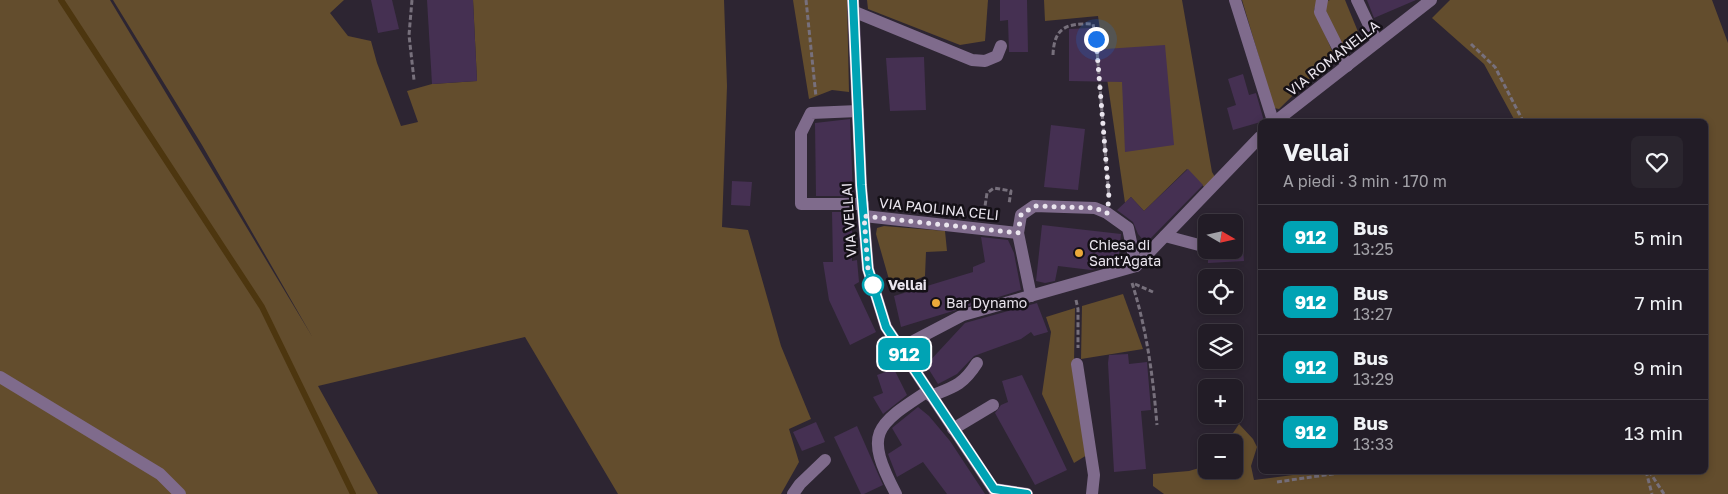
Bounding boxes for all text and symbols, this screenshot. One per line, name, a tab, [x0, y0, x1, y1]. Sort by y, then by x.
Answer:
street label: VIA ROMANELLA	[1283, 16, 1383, 99]
your location	[1084, 27, 1109, 52]
button: heart	[1631, 136, 1683, 188]
text: Vellai	[1283, 137, 1349, 166]
text: A piedi · 3 min · 170 m	[1283, 171, 1447, 191]
street label: VIA VELLAI	[837, 182, 860, 258]
street label: VIA PAOLINA CELI	[878, 194, 1000, 223]
north arrow	[1198, 214, 1242, 259]
map controls	[1198, 214, 1243, 479]
text: Bus	[1353, 216, 1388, 239]
text: 912	[1295, 226, 1326, 248]
text: 5 min	[1634, 226, 1683, 249]
place label: Chiesa di Sant'Agata	[1089, 236, 1161, 269]
text: 13:25	[1353, 239, 1393, 259]
marker: Chiesa di Sant'Agata	[1073, 247, 1085, 259]
button: locate	[1198, 269, 1243, 314]
marker: Vellai	[862, 274, 884, 296]
place label: Vellai	[888, 276, 927, 293]
text: Bus	[1353, 281, 1388, 304]
text: 912	[1295, 291, 1326, 313]
text: 7 min	[1635, 291, 1683, 314]
place label: Bar Dynamo	[946, 294, 1027, 311]
marker: Bar Dynamo	[930, 297, 942, 309]
text: 13:27	[1353, 304, 1393, 324]
button: layers	[1198, 324, 1243, 369]
line badge: 912	[875, 338, 933, 370]
text: 912	[888, 343, 920, 365]
text: Bus	[1353, 346, 1388, 369]
text: 912	[1295, 356, 1326, 378]
text: 9 min	[1633, 356, 1683, 379]
text: 13:29	[1353, 369, 1394, 389]
button: +	[1198, 379, 1243, 424]
text: Bus	[1353, 411, 1388, 434]
text: 912	[1295, 421, 1326, 443]
text: 13 min	[1624, 421, 1683, 444]
button: −	[1198, 434, 1243, 479]
text: 13:33	[1353, 434, 1394, 454]

